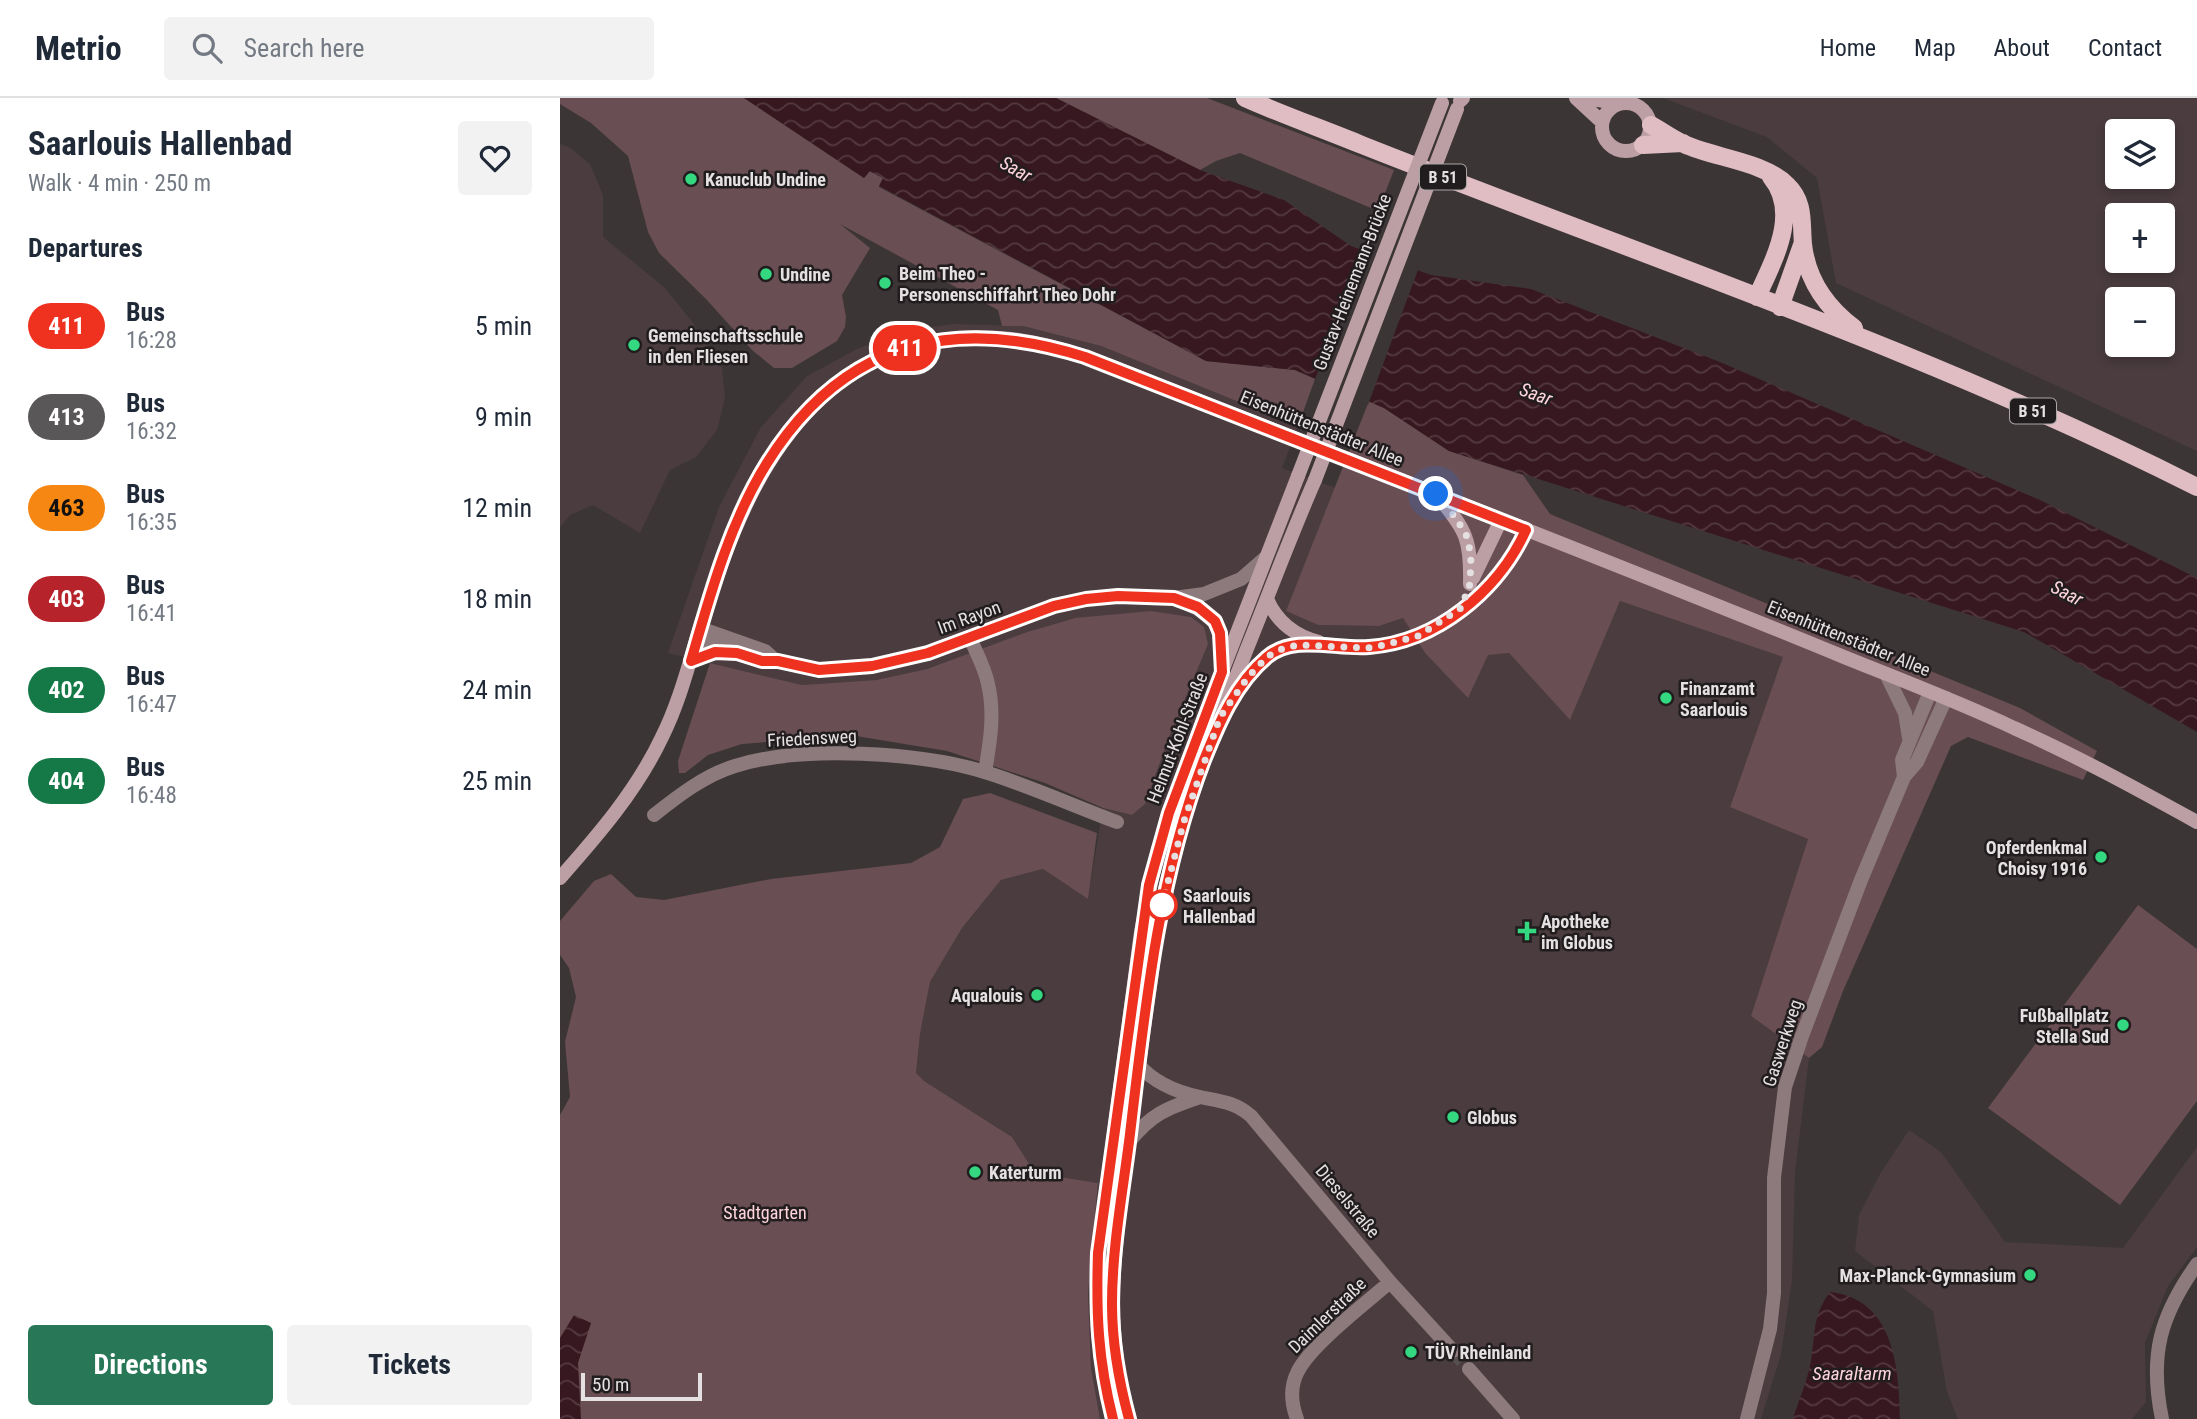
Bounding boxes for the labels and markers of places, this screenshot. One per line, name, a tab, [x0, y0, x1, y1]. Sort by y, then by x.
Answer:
place label: Kanuclub Undine	[705, 169, 826, 190]
marker: Kanuclub Undine	[683, 171, 699, 187]
place label: Beim Theo - Personenschiffahrt Theo Dohr	[899, 263, 1116, 305]
place label: Undine	[780, 264, 830, 285]
marker: Undine	[758, 266, 774, 282]
marker: Beim Theo - Personenschiffahrt Theo Dohr	[877, 275, 893, 291]
place label: Gemeinschaftsschule in den Fliesen	[648, 325, 804, 367]
marker: Gemeinschaftsschule in den Fliesen	[626, 337, 642, 353]
place label: Finanzamt Saarlouis	[1680, 678, 1755, 720]
marker: Finanzamt Saarlouis	[1658, 690, 1674, 706]
place label: Opferdenkmal Choisy 1916	[1986, 837, 2087, 879]
marker: Opferdenkmal Choisy 1916	[2093, 849, 2109, 865]
place label: Saarlouis Hallenbad	[1183, 885, 1255, 927]
marker: Saarlouis Hallenbad	[1147, 890, 1177, 920]
place label: Apotheke im Globus	[1541, 911, 1613, 953]
marker: Apotheke im Globus	[1519, 923, 1535, 939]
place label: Aqualouis	[951, 985, 1023, 1006]
marker: Aqualouis	[1029, 987, 1045, 1003]
place label: Fußballplatz Stella Sud	[2020, 1005, 2109, 1047]
marker: Fußballplatz Stella Sud	[2115, 1017, 2131, 1033]
place label: Globus	[1467, 1107, 1517, 1128]
marker: Globus	[1445, 1109, 1461, 1125]
place label: Katerturm	[989, 1162, 1062, 1183]
marker: Katerturm	[967, 1164, 983, 1180]
place label: Max-Planck-Gymnasium	[1840, 1265, 2016, 1286]
marker: Max-Planck-Gymnasium	[2022, 1267, 2038, 1283]
place label: TÜV Rheinland	[1425, 1342, 1531, 1363]
marker: TÜV Rheinland	[1403, 1344, 1419, 1360]

